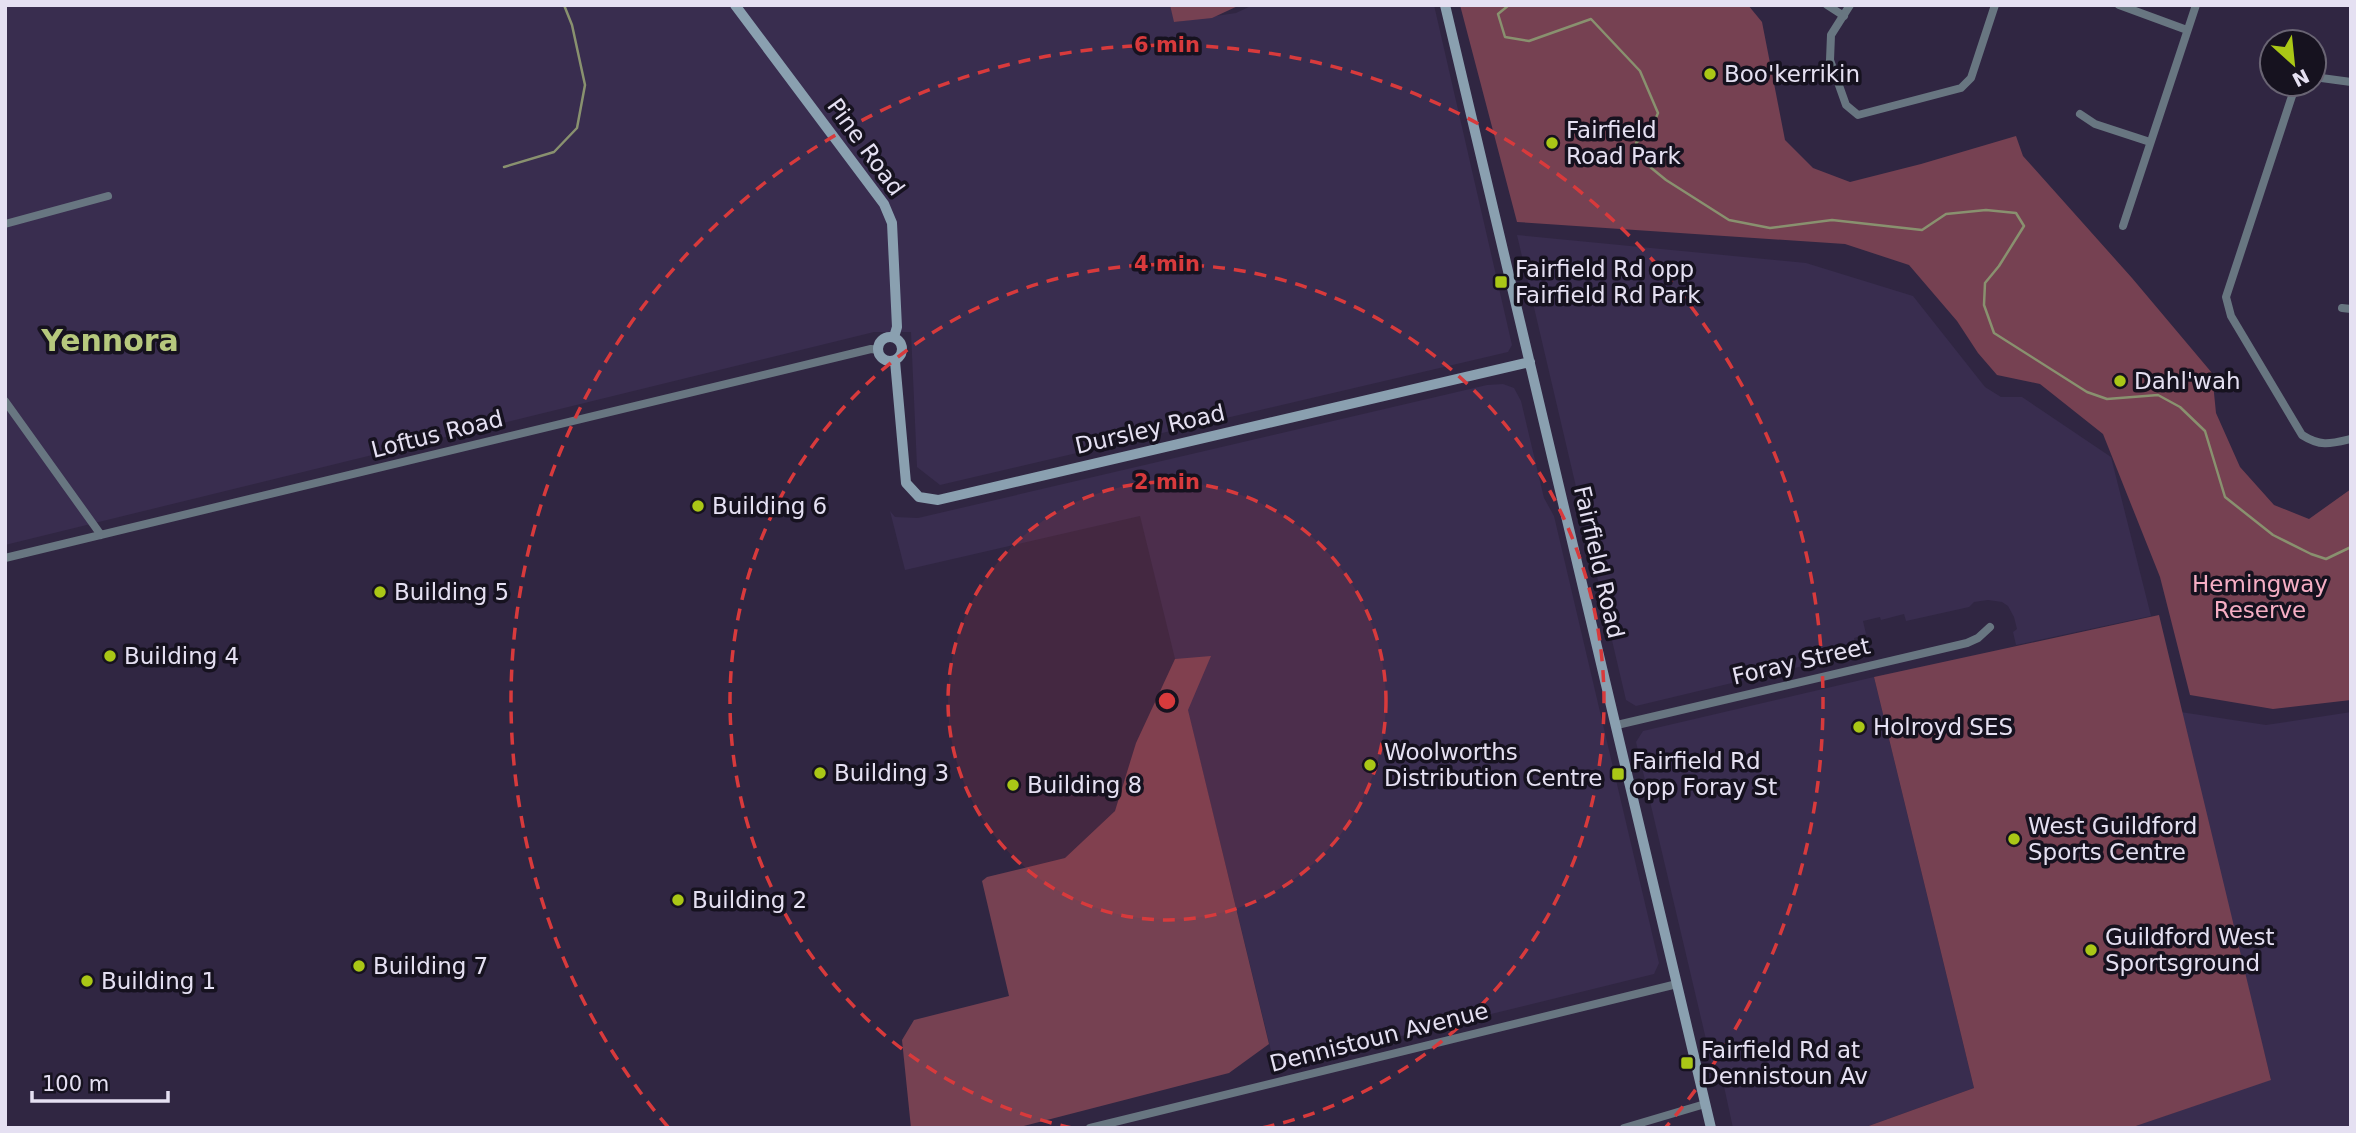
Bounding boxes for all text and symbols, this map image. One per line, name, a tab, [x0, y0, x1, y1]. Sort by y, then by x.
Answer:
north arrow	[2258, 28, 2328, 98]
text: 6 min	[1134, 33, 1200, 57]
place label: Boo'kerrikin	[1724, 61, 1860, 87]
text: N	[2289, 65, 2313, 92]
marker: Boo'kerrikin	[1702, 66, 1718, 82]
street label: Pine Road	[822, 93, 910, 201]
place label: Fairfield Road Park	[1566, 117, 1681, 169]
marker: Fairfield Road Park	[1544, 135, 1560, 151]
text: 4 min	[1134, 252, 1200, 276]
place label: Fairfield Rd opp Fairfield Rd Park	[1515, 256, 1701, 308]
marker: Fairfield Rd opp Fairfield Rd Park	[1493, 274, 1509, 290]
district label: Yennora	[40, 323, 179, 358]
place label: Dahl'wah	[2134, 368, 2241, 394]
marker: Dahl'wah	[2112, 373, 2128, 389]
street label: Dursley Road	[1073, 399, 1227, 459]
street label: Loftus Road	[368, 405, 506, 463]
text: 2 min	[1134, 470, 1200, 494]
street label: Fairfield Road	[1569, 483, 1629, 641]
place label: Building 6	[712, 493, 827, 519]
marker: Building 6	[690, 498, 706, 514]
park label: Hemingway Reserve	[2192, 571, 2328, 623]
place label: Building 5	[394, 579, 509, 605]
marker: Building 5	[372, 584, 388, 600]
street label: Foray Street	[1729, 632, 1873, 690]
place label: Building 4	[124, 643, 239, 669]
marker: Building 4	[102, 648, 118, 664]
centre of rings	[1155, 689, 1179, 713]
place label: Holroyd SES	[1873, 714, 2013, 740]
marker: Holroyd SES	[1851, 719, 1867, 735]
place label: Woolworths Distribution Centre	[1384, 739, 1602, 791]
place label: Fairfield Rd opp Foray St	[1632, 748, 1777, 800]
marker: Woolworths Distribution Centre	[1362, 757, 1378, 773]
place label: Building 3	[834, 760, 949, 786]
marker: Building 3	[812, 765, 828, 781]
marker: Fairfield Rd opp Foray St	[1610, 766, 1626, 782]
place label: Building 8	[1027, 772, 1142, 798]
marker: Building 8	[1005, 777, 1021, 793]
place label: West Guildford Sports Centre	[2028, 813, 2197, 865]
marker: West Guildford Sports Centre	[2006, 831, 2022, 847]
place label: Building 2	[692, 887, 807, 913]
marker: Building 2	[670, 892, 686, 908]
place label: Guildford West Sportsground	[2105, 924, 2274, 976]
marker: Guildford West Sportsground	[2083, 942, 2099, 958]
place label: Building 7	[373, 953, 488, 979]
marker: Building 7	[351, 958, 367, 974]
place label: Building 1	[101, 968, 216, 994]
marker: Building 1	[79, 973, 95, 989]
street label: Dennistoun Avenue	[1267, 997, 1491, 1077]
place label: Fairfield Rd at Dennistoun Av	[1701, 1037, 1868, 1089]
marker: Fairfield Rd at Dennistoun Av	[1679, 1055, 1695, 1071]
scale bar	[32, 1060, 168, 1104]
text: 100 m	[42, 1072, 109, 1096]

